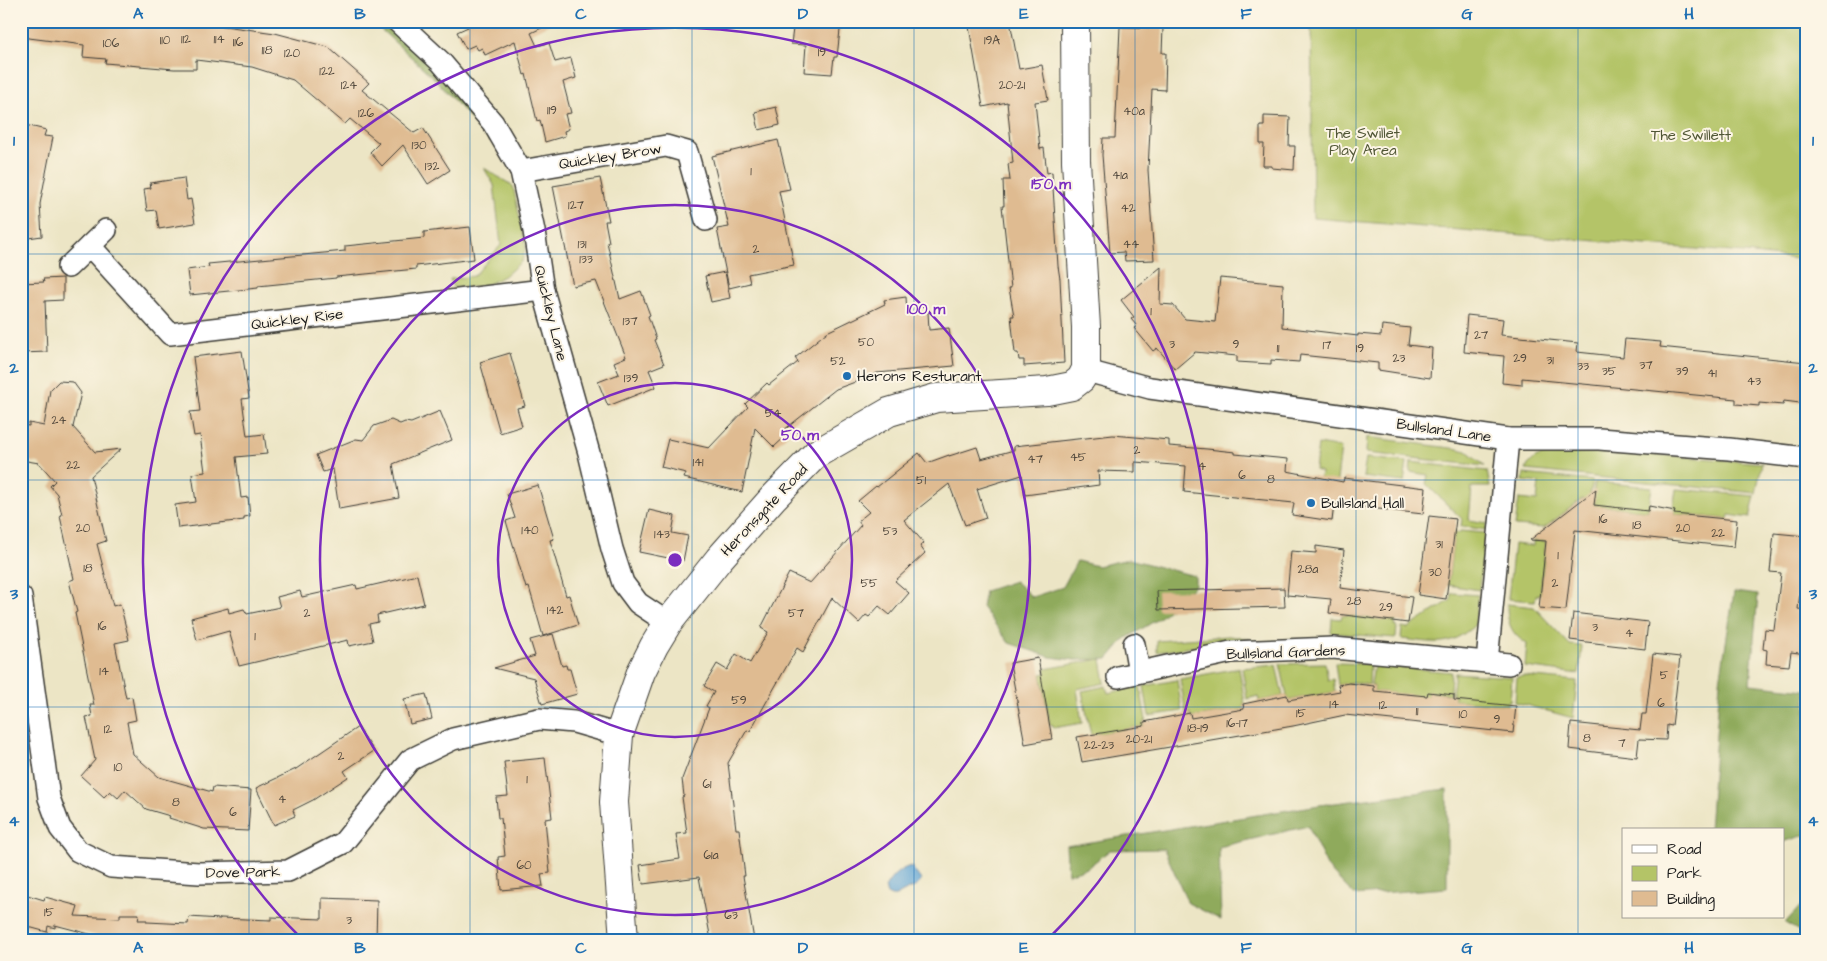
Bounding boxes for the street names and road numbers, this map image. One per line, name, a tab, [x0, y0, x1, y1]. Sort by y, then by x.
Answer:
street label: Quickley Brow	[557, 138, 663, 176]
street label: Quickley Lane	[528, 263, 573, 363]
street label: Quickley Rise	[250, 303, 344, 337]
street label: Bullsland Lane	[1395, 413, 1493, 448]
street label: Heronsgate Road	[716, 459, 814, 562]
street label: Bullsland Gardens	[1226, 640, 1346, 665]
street label: Dove Park	[205, 861, 281, 884]

